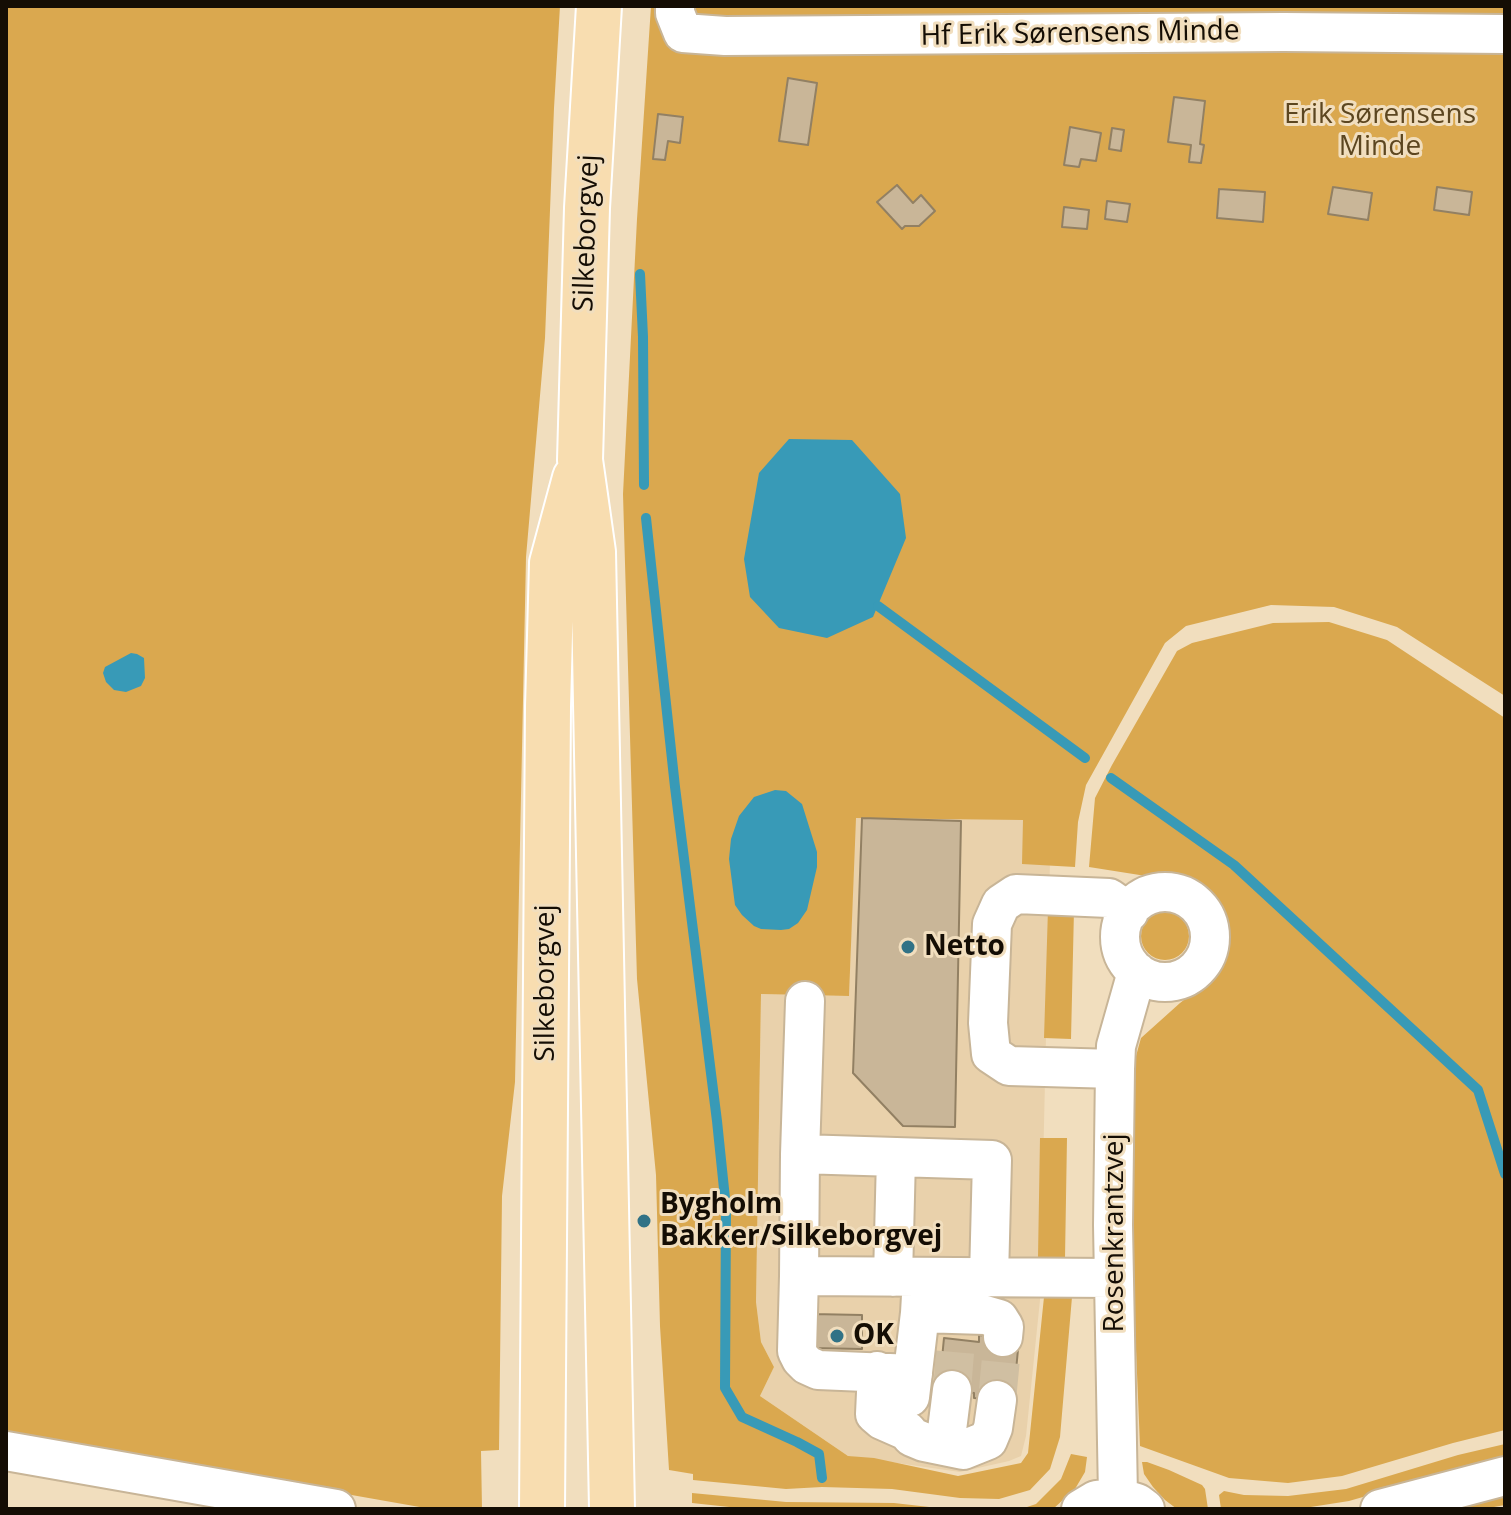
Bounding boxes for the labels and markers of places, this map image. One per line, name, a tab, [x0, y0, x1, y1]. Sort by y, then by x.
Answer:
place label: Netto	[924, 930, 1005, 964]
marker: Netto	[899, 938, 917, 956]
place label: Bygholm Bakker/Silkeborgvej	[660, 1188, 942, 1254]
marker: Bygholm Bakker/Silkeborgvej	[635, 1212, 653, 1230]
place label: OK	[853, 1319, 894, 1353]
marker: OK	[828, 1327, 846, 1345]

